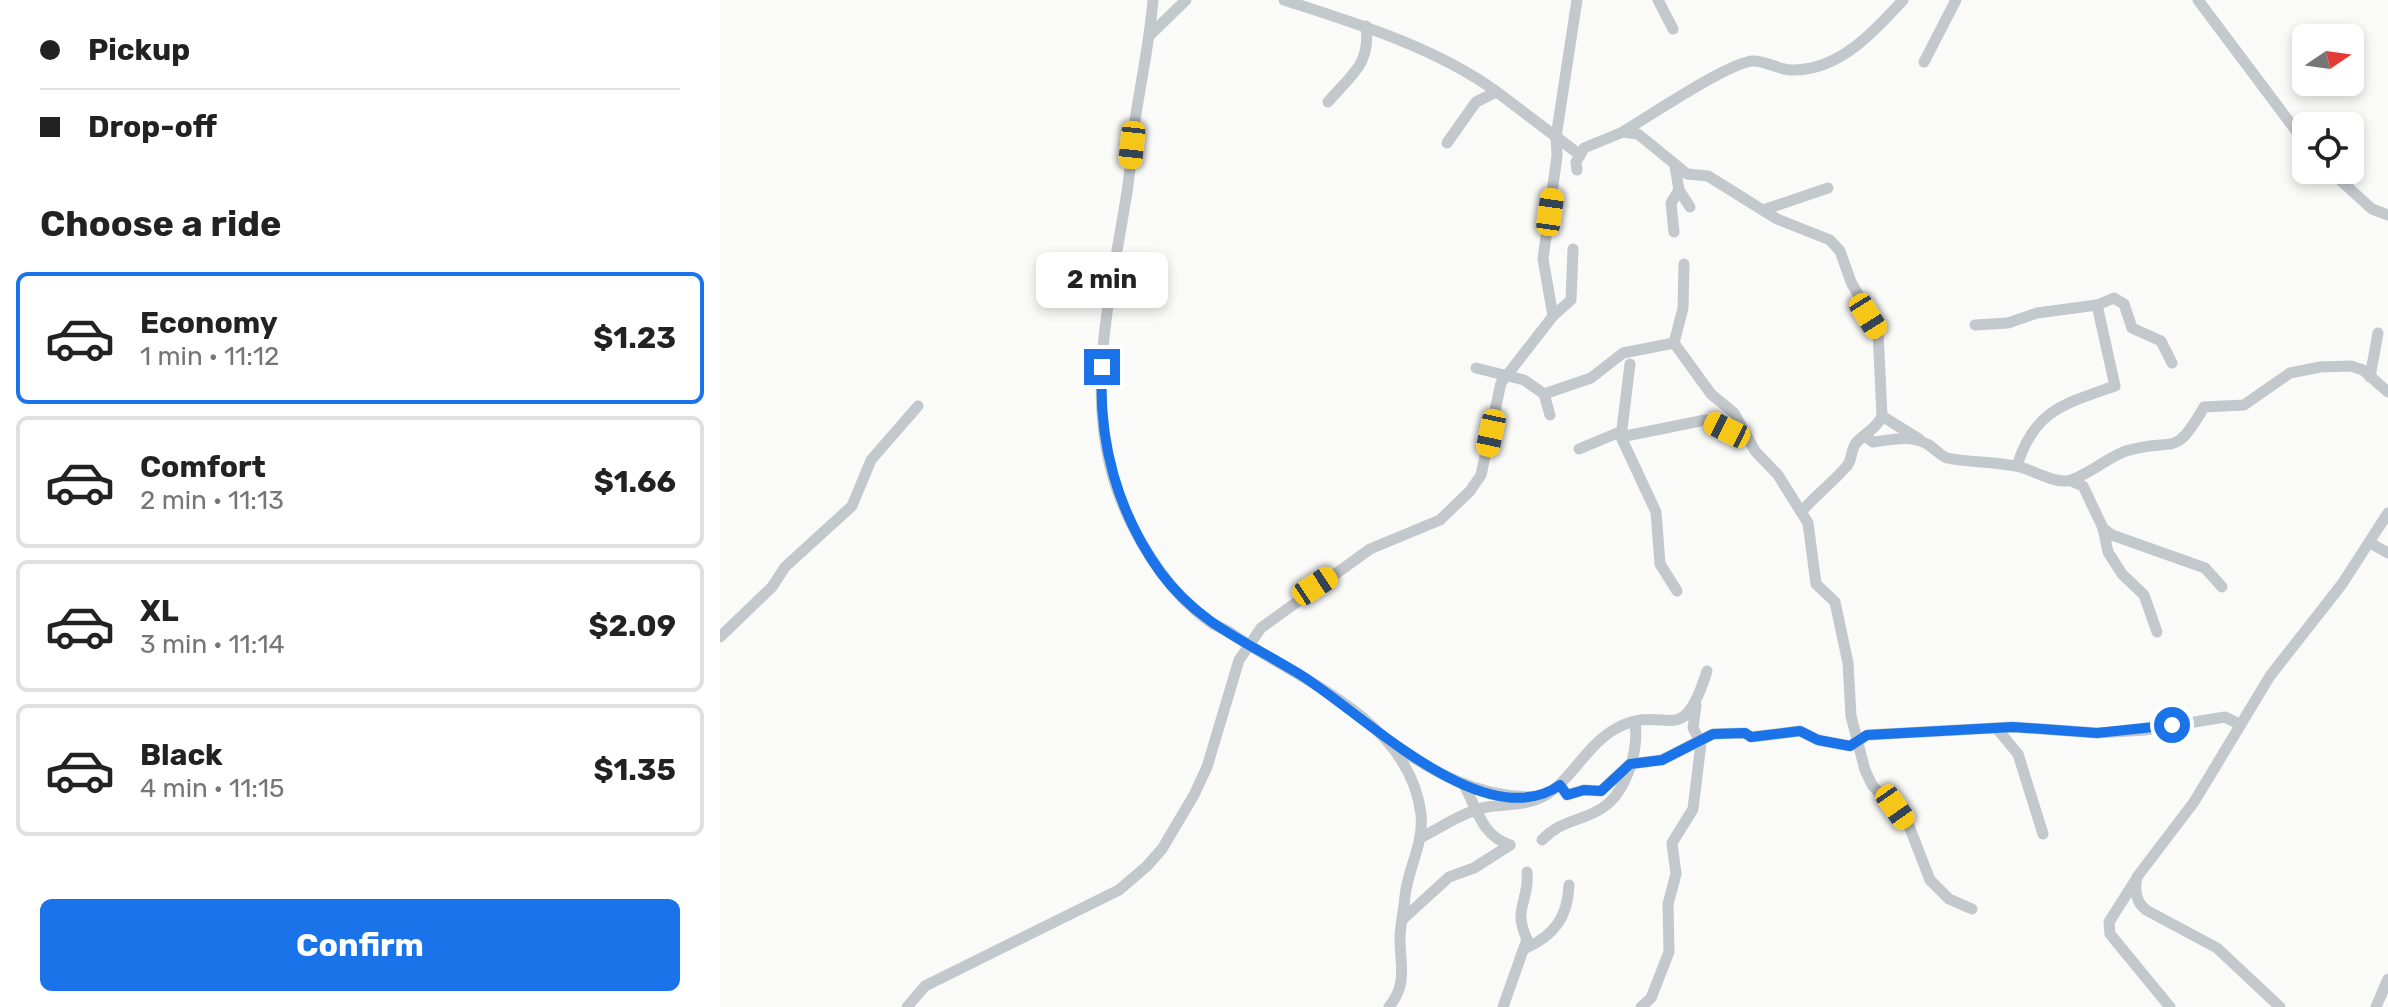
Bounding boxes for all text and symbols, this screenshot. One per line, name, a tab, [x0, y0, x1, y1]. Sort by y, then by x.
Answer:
north arrow	[2292, 24, 2364, 96]
map controls	[2292, 24, 2364, 184]
text: Pickup	[88, 32, 190, 68]
text: Drop-off	[88, 109, 217, 145]
button: locate	[2292, 112, 2364, 184]
car	[1118, 120, 1146, 170]
car	[1535, 187, 1565, 237]
text: Choose a ride	[40, 202, 281, 245]
callout: 2 min	[1036, 251, 1168, 307]
text: 2 min	[1067, 264, 1137, 295]
car	[1845, 289, 1891, 343]
icon: car	[44, 302, 116, 374]
text: Economy	[140, 305, 278, 341]
text: $1.23	[593, 320, 676, 356]
text: 1 min · 11:12	[140, 341, 279, 372]
route end	[1084, 349, 1120, 385]
car	[1474, 407, 1508, 459]
car	[1700, 409, 1754, 451]
icon: car	[44, 446, 116, 518]
text: Comfort	[140, 449, 266, 485]
text: $1.66	[594, 464, 676, 500]
text: 2 min · 11:13	[140, 485, 284, 516]
car	[1288, 563, 1342, 609]
icon: car	[44, 590, 116, 662]
text: XL	[140, 593, 179, 629]
text: $2.09	[589, 608, 676, 644]
text: 3 min · 11:14	[140, 629, 285, 660]
route start	[2154, 707, 2190, 743]
icon: car	[44, 734, 116, 806]
text: Black	[140, 737, 223, 773]
text: $1.35	[593, 752, 676, 788]
text: 4 min · 11:15	[140, 773, 284, 804]
car	[1871, 780, 1919, 834]
button: Confirm	[40, 899, 680, 991]

